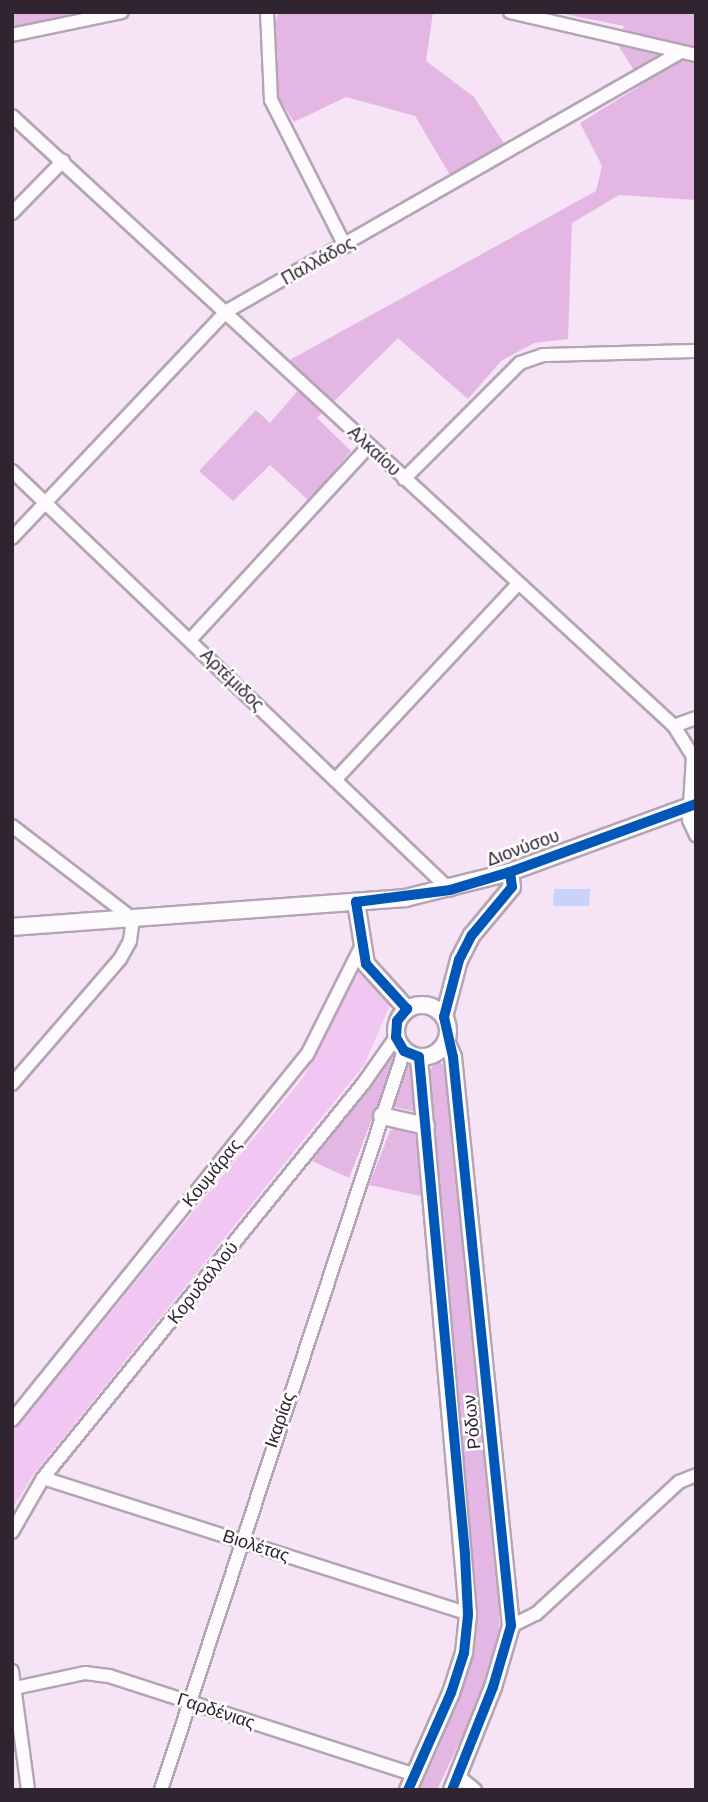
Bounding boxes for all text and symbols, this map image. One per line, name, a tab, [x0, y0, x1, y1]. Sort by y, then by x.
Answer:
street label: Παλλάδος	[278, 232, 358, 290]
street label: Αλκαίου	[343, 421, 405, 481]
street label: Αρτέμιδος	[196, 644, 268, 716]
street label: Διονύσου	[484, 825, 562, 871]
street label: Κουμάρας	[178, 1134, 246, 1212]
street label: Κορυδαλλού	[163, 1237, 243, 1329]
street label: Ικαρίας	[260, 1389, 300, 1451]
street label: Ρόδων	[458, 1393, 486, 1451]
street label: Βιολέτας	[220, 1525, 292, 1567]
street label: Γαρδένιας	[174, 1688, 258, 1734]

